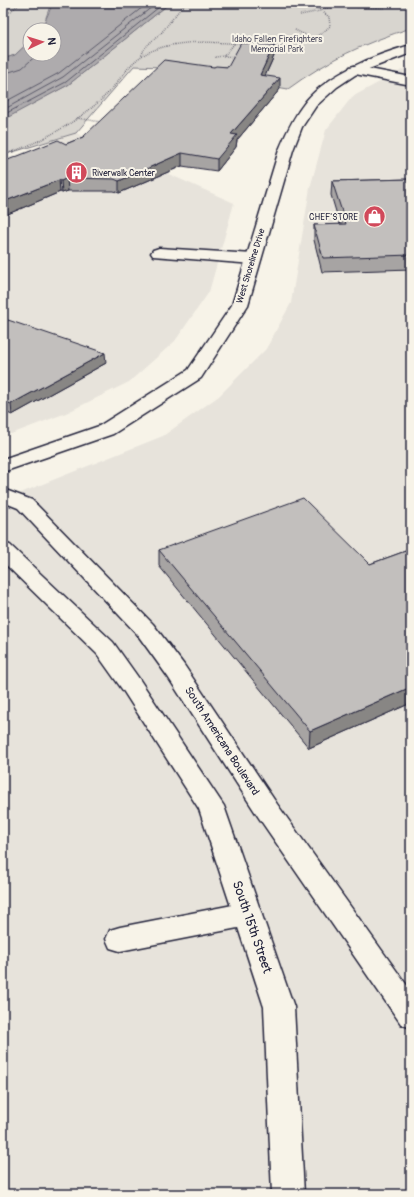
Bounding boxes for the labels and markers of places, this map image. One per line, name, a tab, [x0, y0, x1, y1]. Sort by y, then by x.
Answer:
building icon: Riverwalk Center	[64, 160, 90, 186]
place label: Riverwalk Center	[92, 168, 156, 179]
shop icon: CHEF'STORE	[361, 204, 387, 230]
place label: CHEF'STORE	[309, 212, 358, 223]

